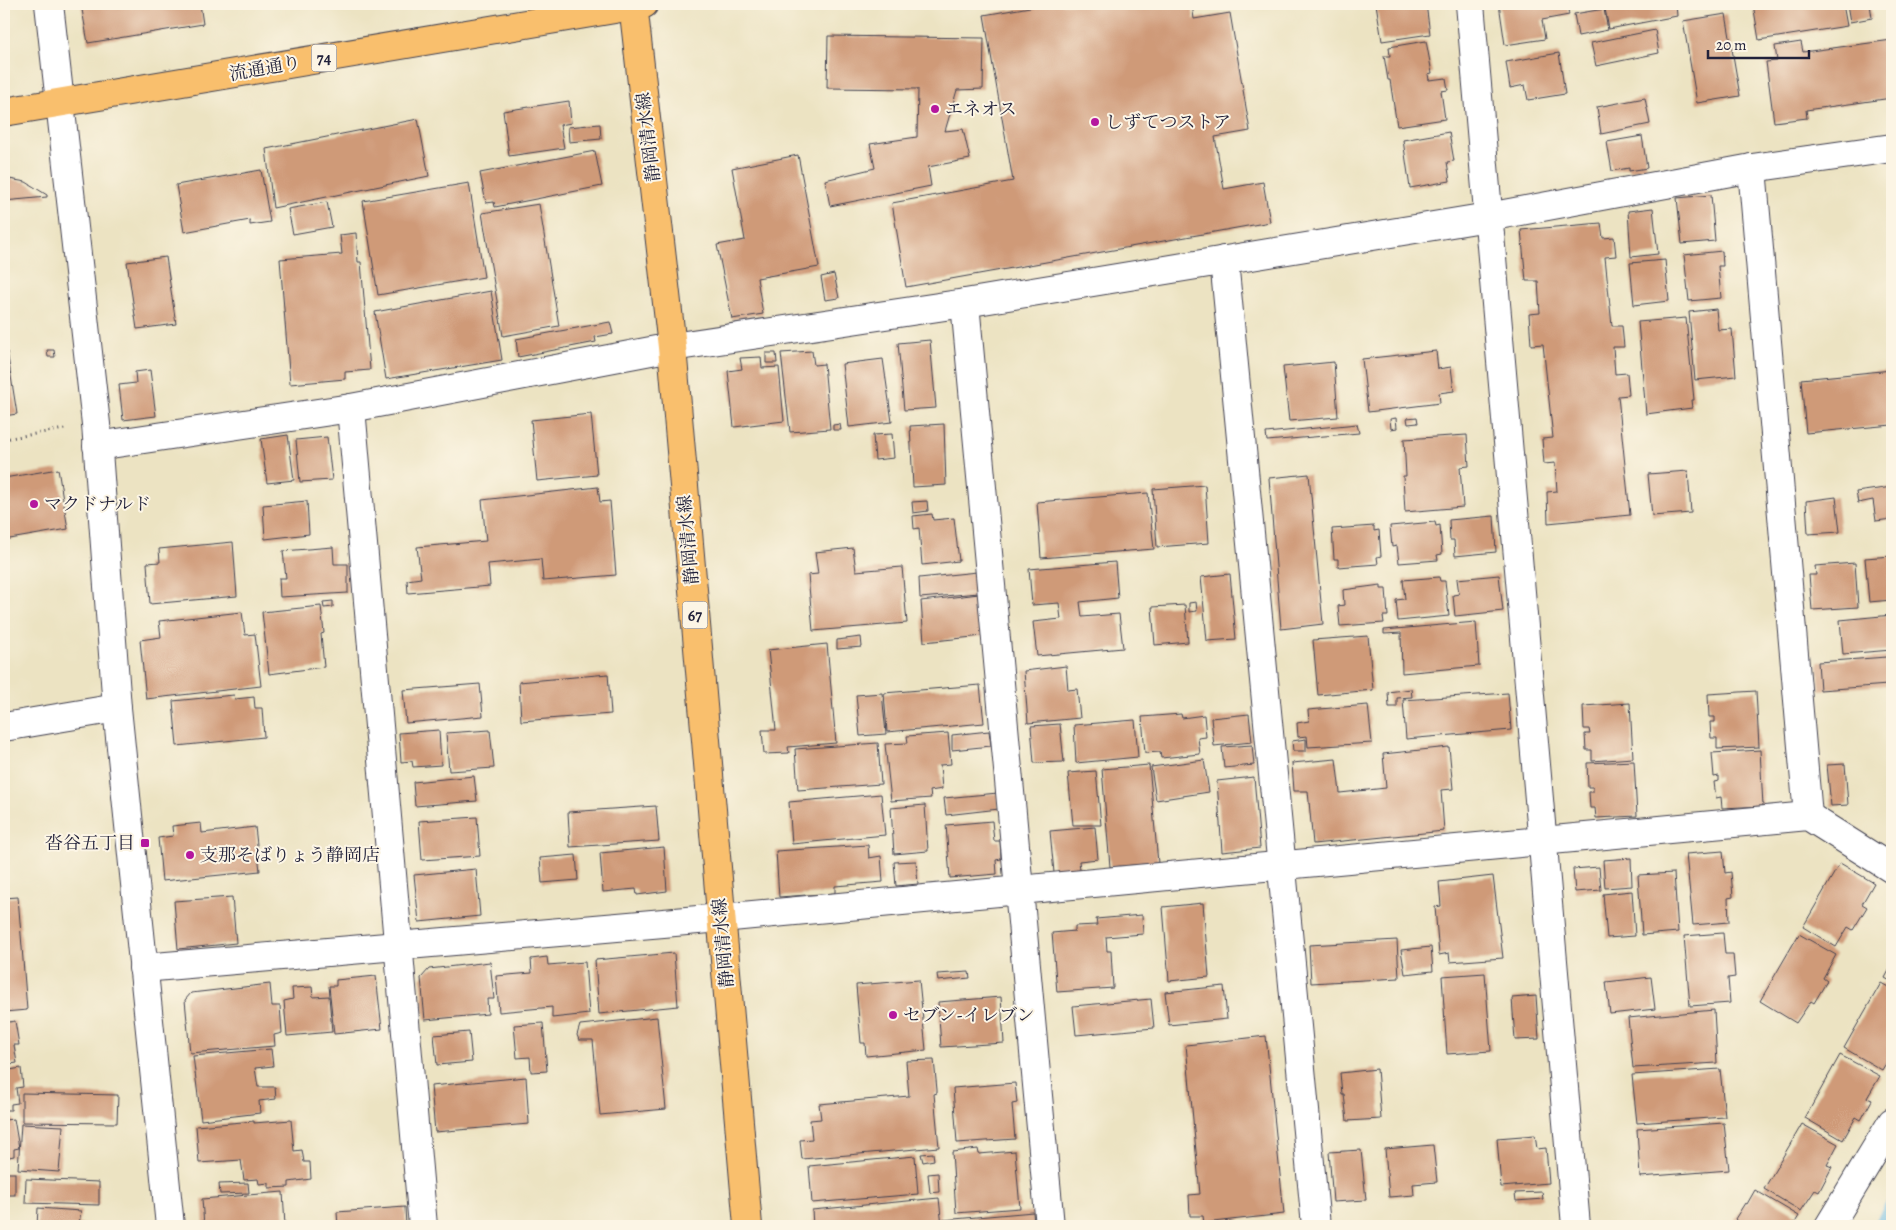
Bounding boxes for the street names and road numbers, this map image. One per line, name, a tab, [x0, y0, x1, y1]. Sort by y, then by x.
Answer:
road number: 74	[312, 44, 336, 72]
street label: 流通通り	[227, 50, 303, 86]
street label: 静岡清水線	[631, 91, 665, 183]
street label: 静岡清水線	[672, 494, 704, 586]
road number: 67	[682, 602, 708, 628]
street label: 静岡清水線	[707, 897, 739, 989]

